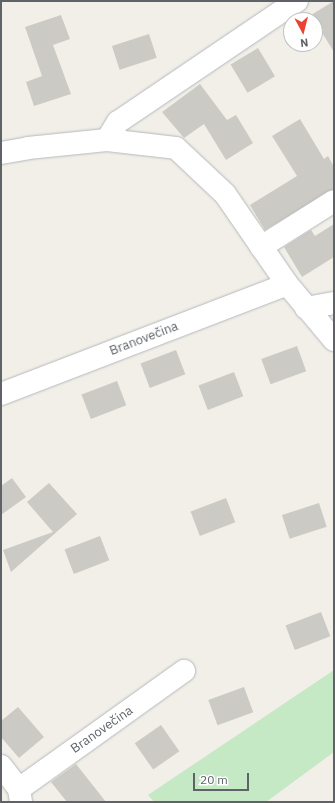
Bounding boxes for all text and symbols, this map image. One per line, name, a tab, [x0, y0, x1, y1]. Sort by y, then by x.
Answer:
north arrow	[283, 12, 323, 52]
text: N	[300, 35, 309, 50]
street label: Branovečina	[107, 319, 181, 359]
street label: Branovečina	[68, 703, 136, 757]
scale bar	[195, 765, 251, 791]
text: 20 m	[200, 772, 228, 787]

